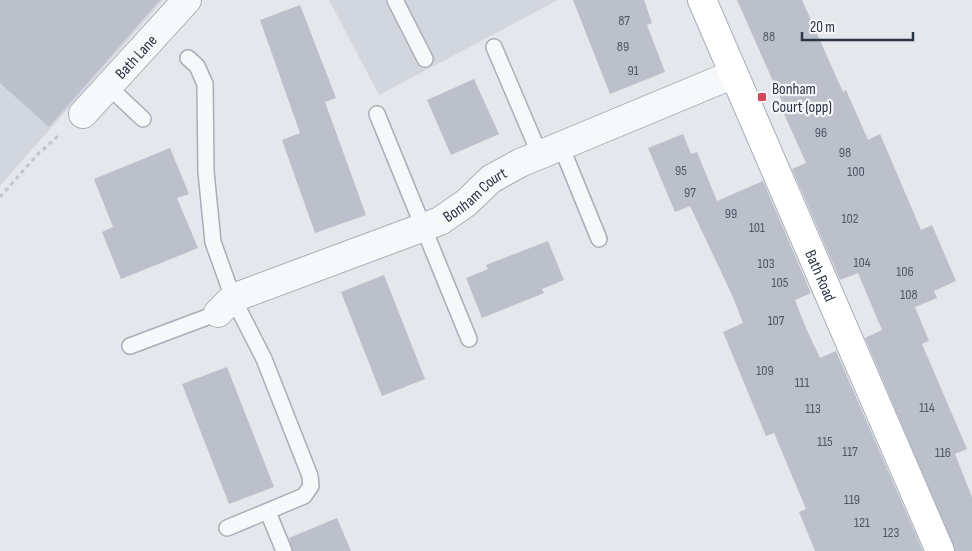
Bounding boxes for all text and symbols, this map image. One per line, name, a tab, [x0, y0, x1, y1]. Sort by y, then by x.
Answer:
scale bar	[802, 10, 913, 42]
house number: 87	[618, 12, 630, 29]
text: 20 m	[810, 18, 835, 37]
house number: 88	[763, 28, 775, 45]
street label: Bath Lane	[112, 31, 162, 83]
house number: 89	[617, 38, 629, 55]
house number: 91	[627, 62, 639, 79]
place label: Bonham Court (opp)	[772, 80, 832, 117]
marker: Bonham Court (opp)	[756, 91, 768, 103]
house number: 96	[815, 124, 827, 141]
house number: 98	[839, 144, 851, 161]
house number: 95	[675, 162, 687, 179]
house number: 100	[847, 163, 865, 180]
street label: Bonham Court	[440, 164, 511, 227]
house number: 97	[684, 184, 696, 201]
house number: 99	[725, 205, 737, 222]
house number: 102	[842, 210, 859, 227]
house number: 101	[749, 219, 765, 236]
street label: Bath Road	[800, 247, 839, 305]
house number: 104	[854, 254, 871, 271]
house number: 103	[757, 255, 775, 272]
house number: 106	[896, 263, 914, 280]
house number: 105	[772, 274, 789, 291]
house number: 108	[900, 286, 918, 303]
house number: 107	[768, 312, 785, 329]
house number: 109	[756, 362, 774, 379]
house number: 111	[795, 374, 809, 391]
house number: 114	[919, 399, 935, 416]
house number: 113	[805, 400, 821, 417]
house number: 115	[817, 433, 833, 450]
house number: 117	[842, 443, 858, 460]
house number: 116	[935, 444, 951, 461]
house number: 119	[844, 491, 860, 508]
house number: 121	[854, 514, 870, 531]
house number: 123	[883, 524, 899, 541]

